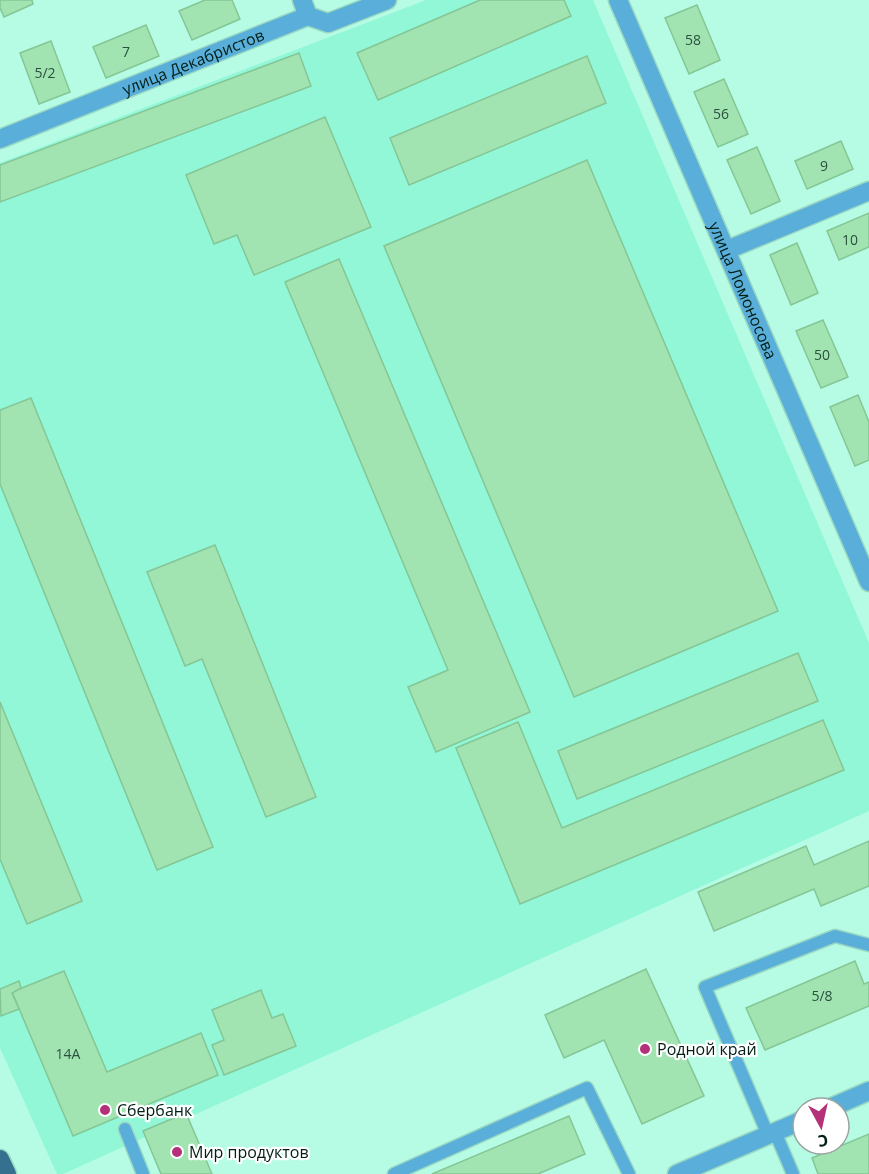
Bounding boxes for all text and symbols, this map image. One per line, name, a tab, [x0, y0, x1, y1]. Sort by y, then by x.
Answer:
street label: улица Декабристов	[119, 24, 267, 100]
house number: 58	[685, 30, 701, 49]
house number: 7	[122, 42, 130, 61]
house number: 5/2	[34, 63, 56, 82]
house number: 56	[713, 104, 729, 123]
house number: 9	[820, 156, 828, 175]
street label: улица Ломоносова	[704, 218, 782, 362]
house number: 10	[842, 230, 858, 249]
house number: 50	[814, 345, 830, 364]
house number: 5/8	[811, 986, 833, 1005]
place label: Родной край	[657, 1038, 757, 1060]
marker: Родной край	[638, 1042, 652, 1056]
house number: 14А	[56, 1044, 81, 1063]
north arrow	[791, 1096, 851, 1156]
place label: Сбербанк	[117, 1099, 193, 1121]
marker: Сбербанк	[98, 1103, 112, 1117]
text: С	[817, 1129, 830, 1152]
place label: Мир продуктов	[189, 1141, 309, 1163]
marker: Мир продуктов	[170, 1145, 184, 1159]

